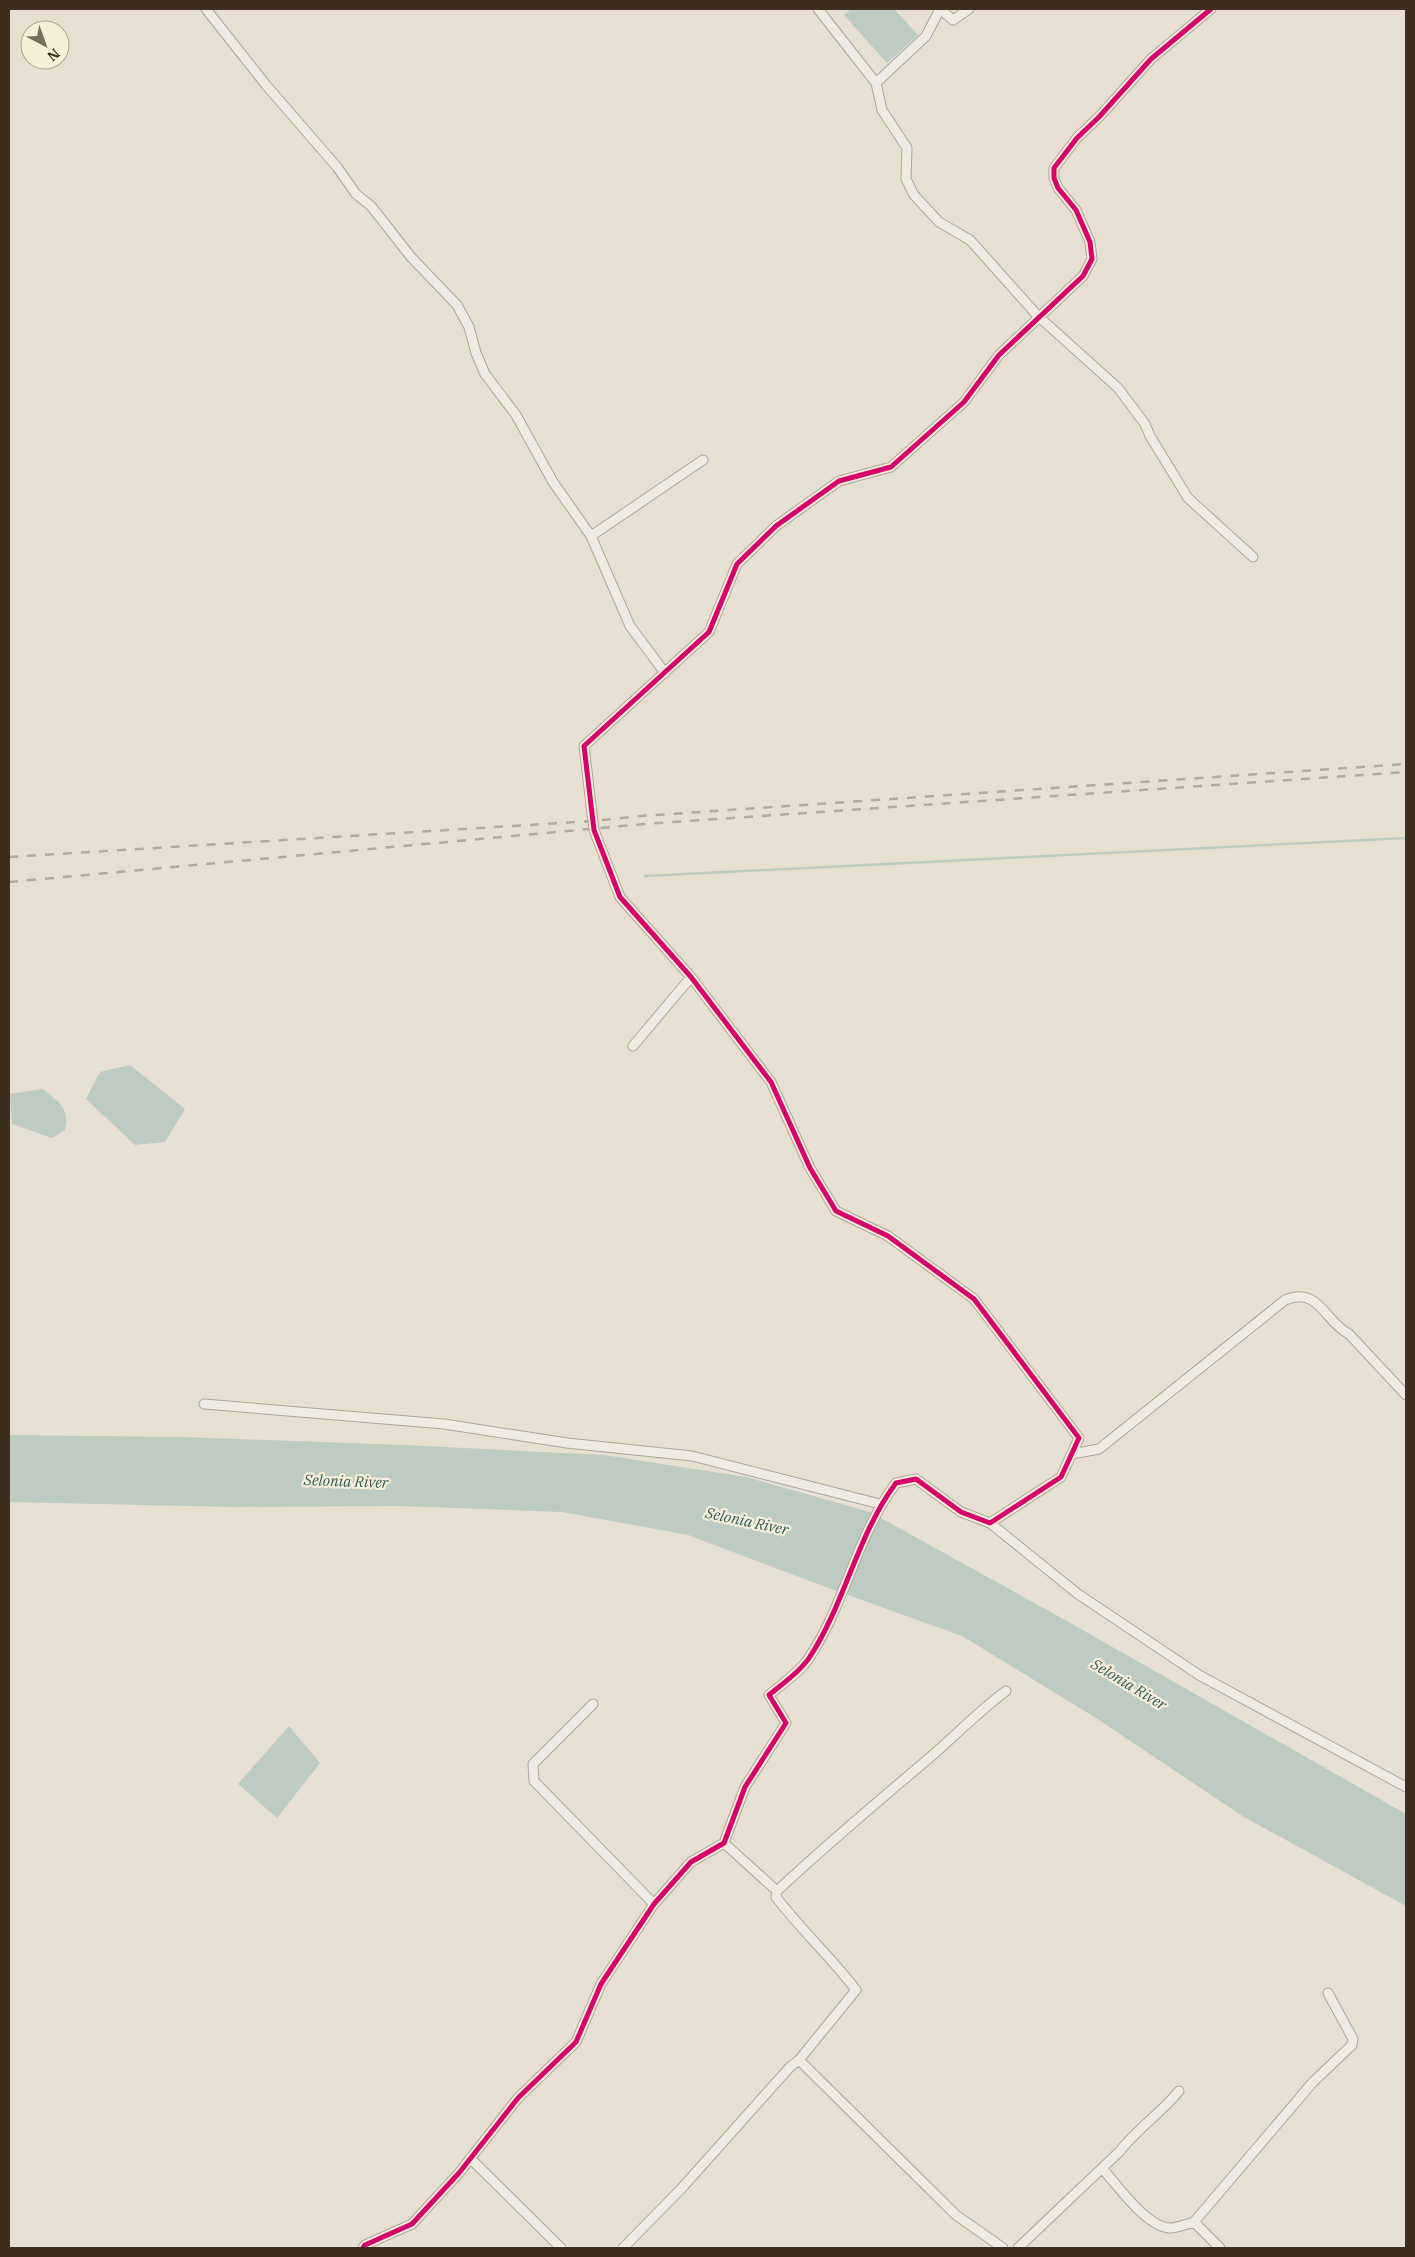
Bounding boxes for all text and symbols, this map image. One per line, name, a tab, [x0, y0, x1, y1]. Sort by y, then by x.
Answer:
north arrow	[20, 20, 70, 70]
text: N	[43, 44, 64, 65]
water label: Selonia River	[302, 1470, 389, 1492]
water label: Selonia River	[703, 1503, 791, 1539]
water label: Selonia River	[1087, 1654, 1171, 1714]

